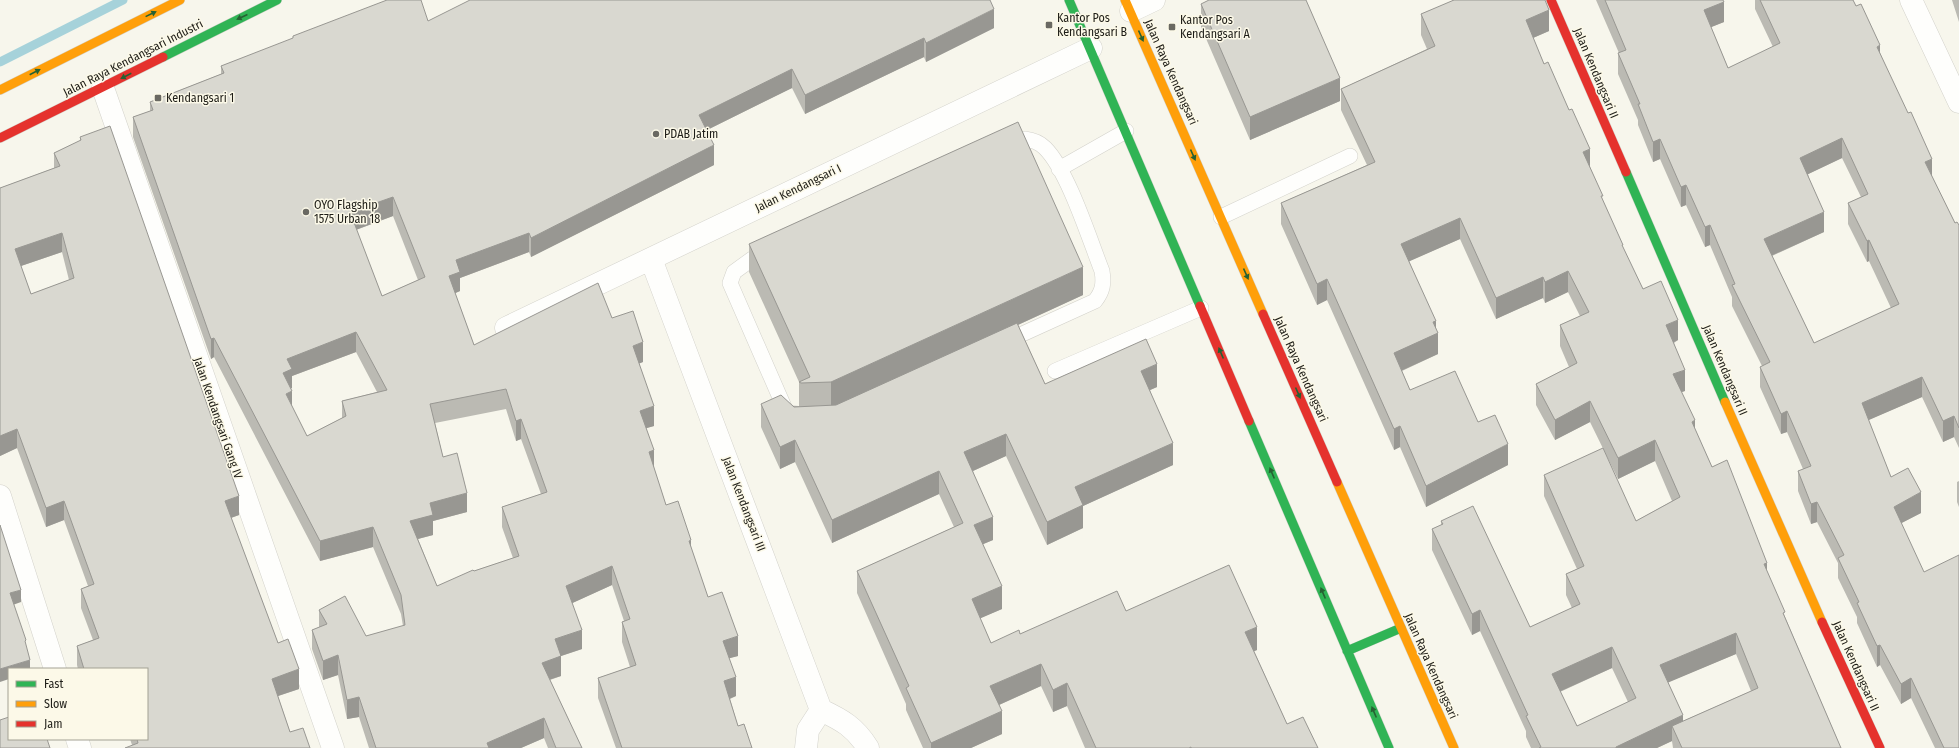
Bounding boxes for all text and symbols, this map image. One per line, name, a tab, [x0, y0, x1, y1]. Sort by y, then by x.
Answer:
one-way arrow	[146, 11, 157, 17]
place label: Kantor Pos Kendangsari B	[1057, 11, 1128, 39]
place label: Kantor Pos Kendangsari A	[1180, 13, 1251, 41]
one-way arrow	[237, 14, 248, 20]
street label: Jalan Raya Kendangsari Industri	[61, 17, 205, 99]
street label: Jalan Raya Kendangsari	[1141, 17, 1201, 127]
marker: Kantor Pos Kendangsari B	[1044, 20, 1054, 30]
marker: Kantor Pos Kendangsari A	[1167, 22, 1177, 32]
street label: Jalan Kendangsari II	[1571, 26, 1621, 120]
one-way arrow	[1138, 30, 1144, 41]
one-way arrow	[29, 69, 41, 75]
one-way arrow	[121, 73, 132, 79]
place label: Kendangsari 1	[166, 91, 234, 105]
marker: Kendangsari 1	[153, 93, 163, 103]
place label: PDAB Jatim	[664, 127, 718, 141]
marker: PDAB Jatim	[651, 129, 661, 139]
one-way arrow	[1191, 149, 1197, 161]
street label: Jalan Kendangsari I	[753, 161, 843, 215]
place label: OYO Flagship 1575 Urban 18	[314, 198, 380, 226]
marker: OYO Flagship 1575 Urban 18	[301, 207, 311, 217]
one-way arrow	[1243, 268, 1249, 280]
street label: Jalan Raya Kendangsari	[1271, 314, 1331, 424]
street label: Jalan Kendangsari II	[1700, 323, 1750, 417]
one-way arrow	[1217, 347, 1223, 359]
street label: Jalan Kendangsari Gang IV	[191, 355, 246, 481]
one-way arrow	[1295, 387, 1301, 398]
street label: Jalan Kendangsari III	[720, 455, 768, 553]
one-way arrow	[1268, 467, 1275, 479]
one-way arrow	[1319, 586, 1325, 598]
street label: Jalan Raya Kendangsari	[1401, 611, 1461, 721]
street label: Jalan Kendangsari II	[1830, 619, 1882, 713]
legend	[8, 668, 148, 740]
text: Fast	[44, 677, 63, 691]
text: Slow	[44, 697, 67, 711]
one-way arrow	[1370, 706, 1376, 718]
text: Jam	[44, 717, 62, 731]

